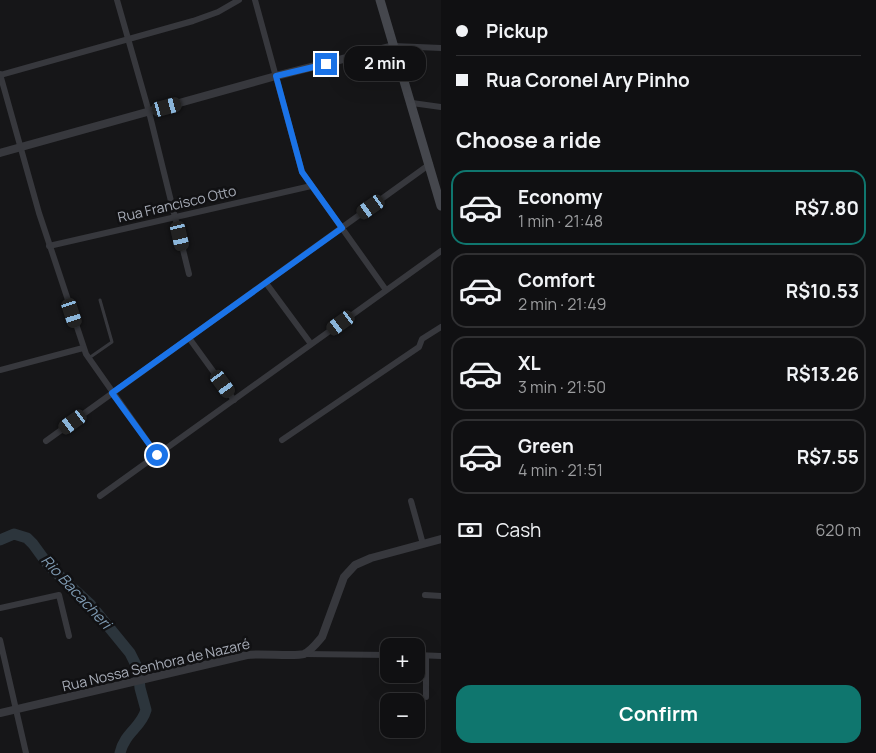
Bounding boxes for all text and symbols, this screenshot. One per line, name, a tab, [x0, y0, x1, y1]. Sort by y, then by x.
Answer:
text: Pickup	[486, 18, 548, 44]
callout: 2 min	[344, 46, 426, 82]
text: 2 min	[364, 52, 406, 74]
route end	[315, 53, 337, 75]
text: Rua Coronel Ary Pinho	[486, 67, 690, 93]
car	[150, 96, 183, 118]
text: Choose a ride	[456, 125, 601, 155]
street label: Rua Francisco Otto	[116, 181, 238, 226]
text: Economy	[518, 184, 602, 210]
icon: car	[458, 185, 503, 230]
car	[354, 192, 387, 222]
text: R$7.80	[795, 195, 859, 221]
text: 1 min · 21:48	[518, 210, 603, 232]
car	[169, 220, 190, 252]
text: Comfort	[518, 267, 595, 293]
icon: car	[458, 268, 503, 313]
text: R$10.53	[786, 278, 859, 304]
text: 2 min · 21:49	[518, 293, 607, 315]
car	[60, 296, 83, 330]
car	[324, 308, 357, 338]
text: XL	[518, 350, 541, 376]
icon: car	[458, 351, 503, 396]
text: R$13.26	[786, 361, 859, 387]
car	[208, 367, 237, 401]
text: 3 min · 21:50	[518, 376, 606, 398]
car	[56, 407, 89, 437]
text: Green	[518, 433, 574, 459]
icon: car	[458, 434, 503, 479]
route start	[146, 444, 168, 466]
text: R$7.55	[797, 444, 859, 470]
text: 4 min · 21:51	[518, 459, 603, 481]
icon: cash	[456, 516, 484, 544]
text: Cash	[496, 517, 541, 543]
text: 620 m	[815, 519, 861, 541]
water label: Rio Bacacheri	[37, 550, 118, 635]
street label: Rua Nossa Senhora de Nazaré	[60, 634, 252, 695]
map controls	[380, 638, 425, 738]
button: +	[380, 638, 425, 683]
button: Confirm	[456, 685, 861, 743]
button: −	[380, 693, 425, 738]

